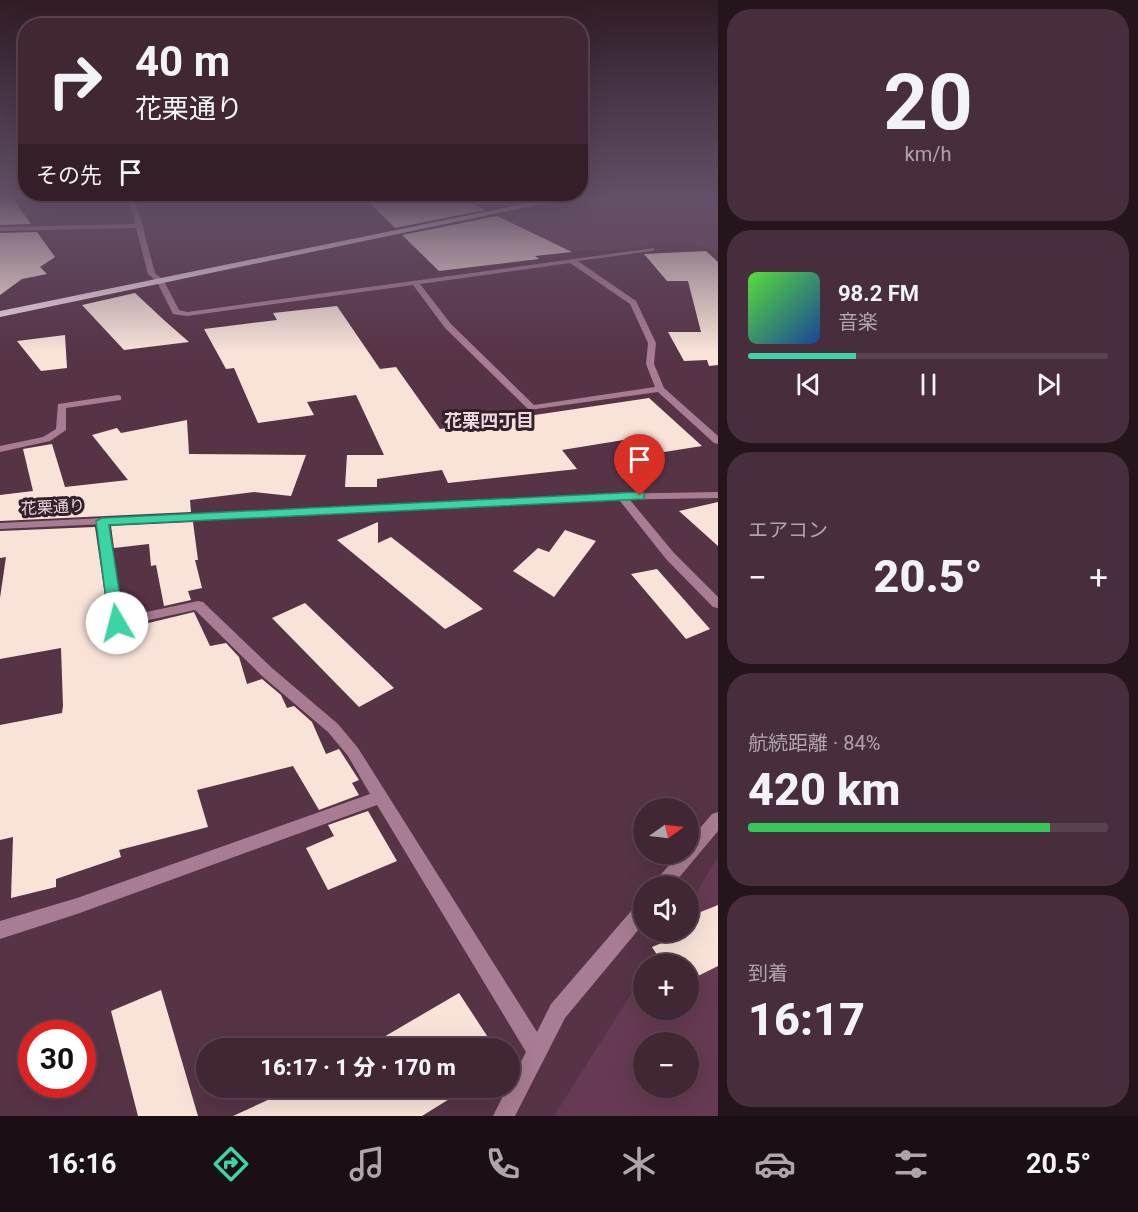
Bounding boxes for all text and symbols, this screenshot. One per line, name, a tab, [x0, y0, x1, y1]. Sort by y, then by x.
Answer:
text: 40 m	[135, 37, 230, 86]
icon: right	[36, 42, 114, 120]
text: 20	[883, 57, 973, 148]
text: 花栗通り	[135, 93, 243, 125]
text: km/h	[905, 142, 951, 166]
icon: arrive	[114, 156, 147, 189]
text: その先	[36, 163, 102, 188]
text: 98.2 FM	[838, 281, 919, 306]
text: 音楽	[838, 310, 878, 334]
icon: previous	[792, 368, 825, 401]
icon: pause	[912, 368, 945, 401]
icon: next	[1032, 368, 1065, 401]
district label: 花栗四丁目	[444, 410, 534, 431]
pin	[614, 434, 665, 496]
icon: arrive	[623, 443, 656, 476]
street label: 花栗通り	[21, 496, 85, 518]
text: エアコン	[748, 518, 828, 542]
text: 20.5°	[874, 550, 983, 603]
text: −	[748, 558, 767, 597]
text: +	[1089, 558, 1108, 597]
position arrow	[85, 591, 149, 655]
text: 航続距離 · 84%	[748, 731, 880, 755]
text: 420 km	[748, 763, 900, 816]
north arrow	[633, 798, 699, 864]
map controls	[633, 798, 699, 1098]
button: sound	[633, 876, 699, 942]
button: +	[633, 954, 699, 1020]
text: 到着	[748, 961, 788, 985]
text: 16:17	[748, 993, 865, 1046]
speed limit sign: 30	[18, 1020, 96, 1098]
button: −	[633, 1032, 699, 1098]
text: 16:17 · 1 分 · 170 m	[260, 1055, 456, 1080]
icon: directions	[210, 1143, 252, 1185]
icon: music	[346, 1143, 388, 1185]
icon: phone	[482, 1143, 524, 1185]
icon: climate	[618, 1143, 660, 1185]
icon: car	[754, 1143, 796, 1185]
icon: filters	[890, 1143, 932, 1185]
text: 16:16	[47, 1148, 117, 1180]
text: 20.5°	[1026, 1148, 1091, 1180]

